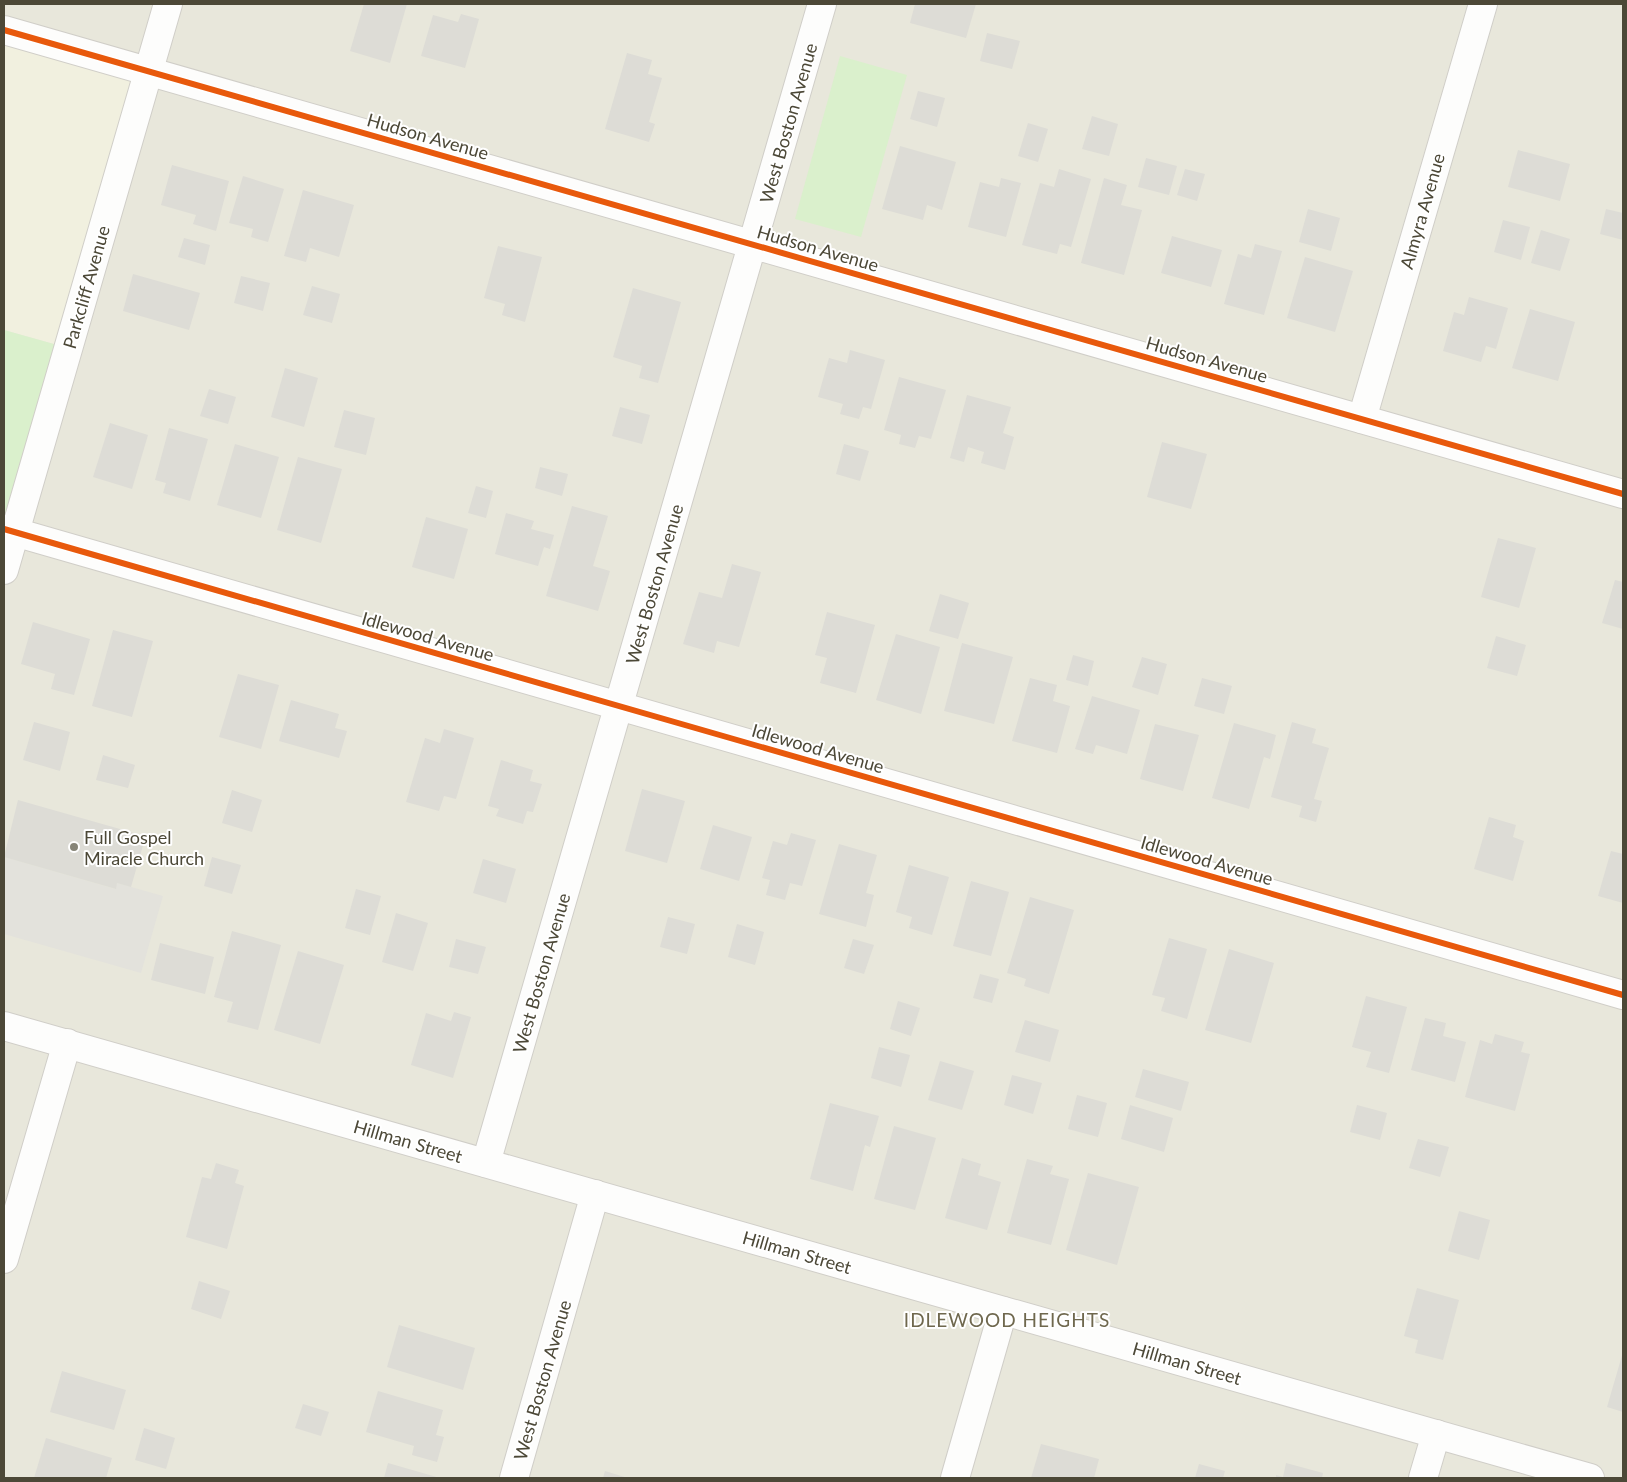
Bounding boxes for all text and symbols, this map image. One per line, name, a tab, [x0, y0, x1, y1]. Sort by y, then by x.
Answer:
street label: West Boston Avenue	[755, 40, 821, 206]
street label: Hudson Avenue	[365, 108, 491, 164]
street label: Almyra Avenue	[1395, 151, 1449, 271]
street label: Hudson Avenue	[755, 220, 881, 276]
street label: Parkcliff Avenue	[58, 223, 114, 351]
street label: Hudson Avenue	[1144, 331, 1270, 387]
street label: West Boston Avenue	[621, 501, 687, 667]
street label: Idlewood Avenue	[359, 607, 497, 665]
street label: Idlewood Avenue	[749, 719, 887, 777]
place label: Full Gospel Miracle Church	[84, 826, 204, 869]
street label: Idlewood Avenue	[1138, 831, 1276, 889]
marker: Full Gospel Miracle Church	[68, 841, 80, 853]
street label: West Boston Avenue	[508, 890, 574, 1056]
street label: Hillman Street	[351, 1115, 465, 1167]
street label: Hillman Street	[740, 1226, 854, 1278]
street label: West Boston Avenue	[509, 1297, 575, 1463]
district label: IDLEWOOD HEIGHTS	[904, 1308, 1110, 1331]
street label: Hillman Street	[1130, 1337, 1244, 1389]

